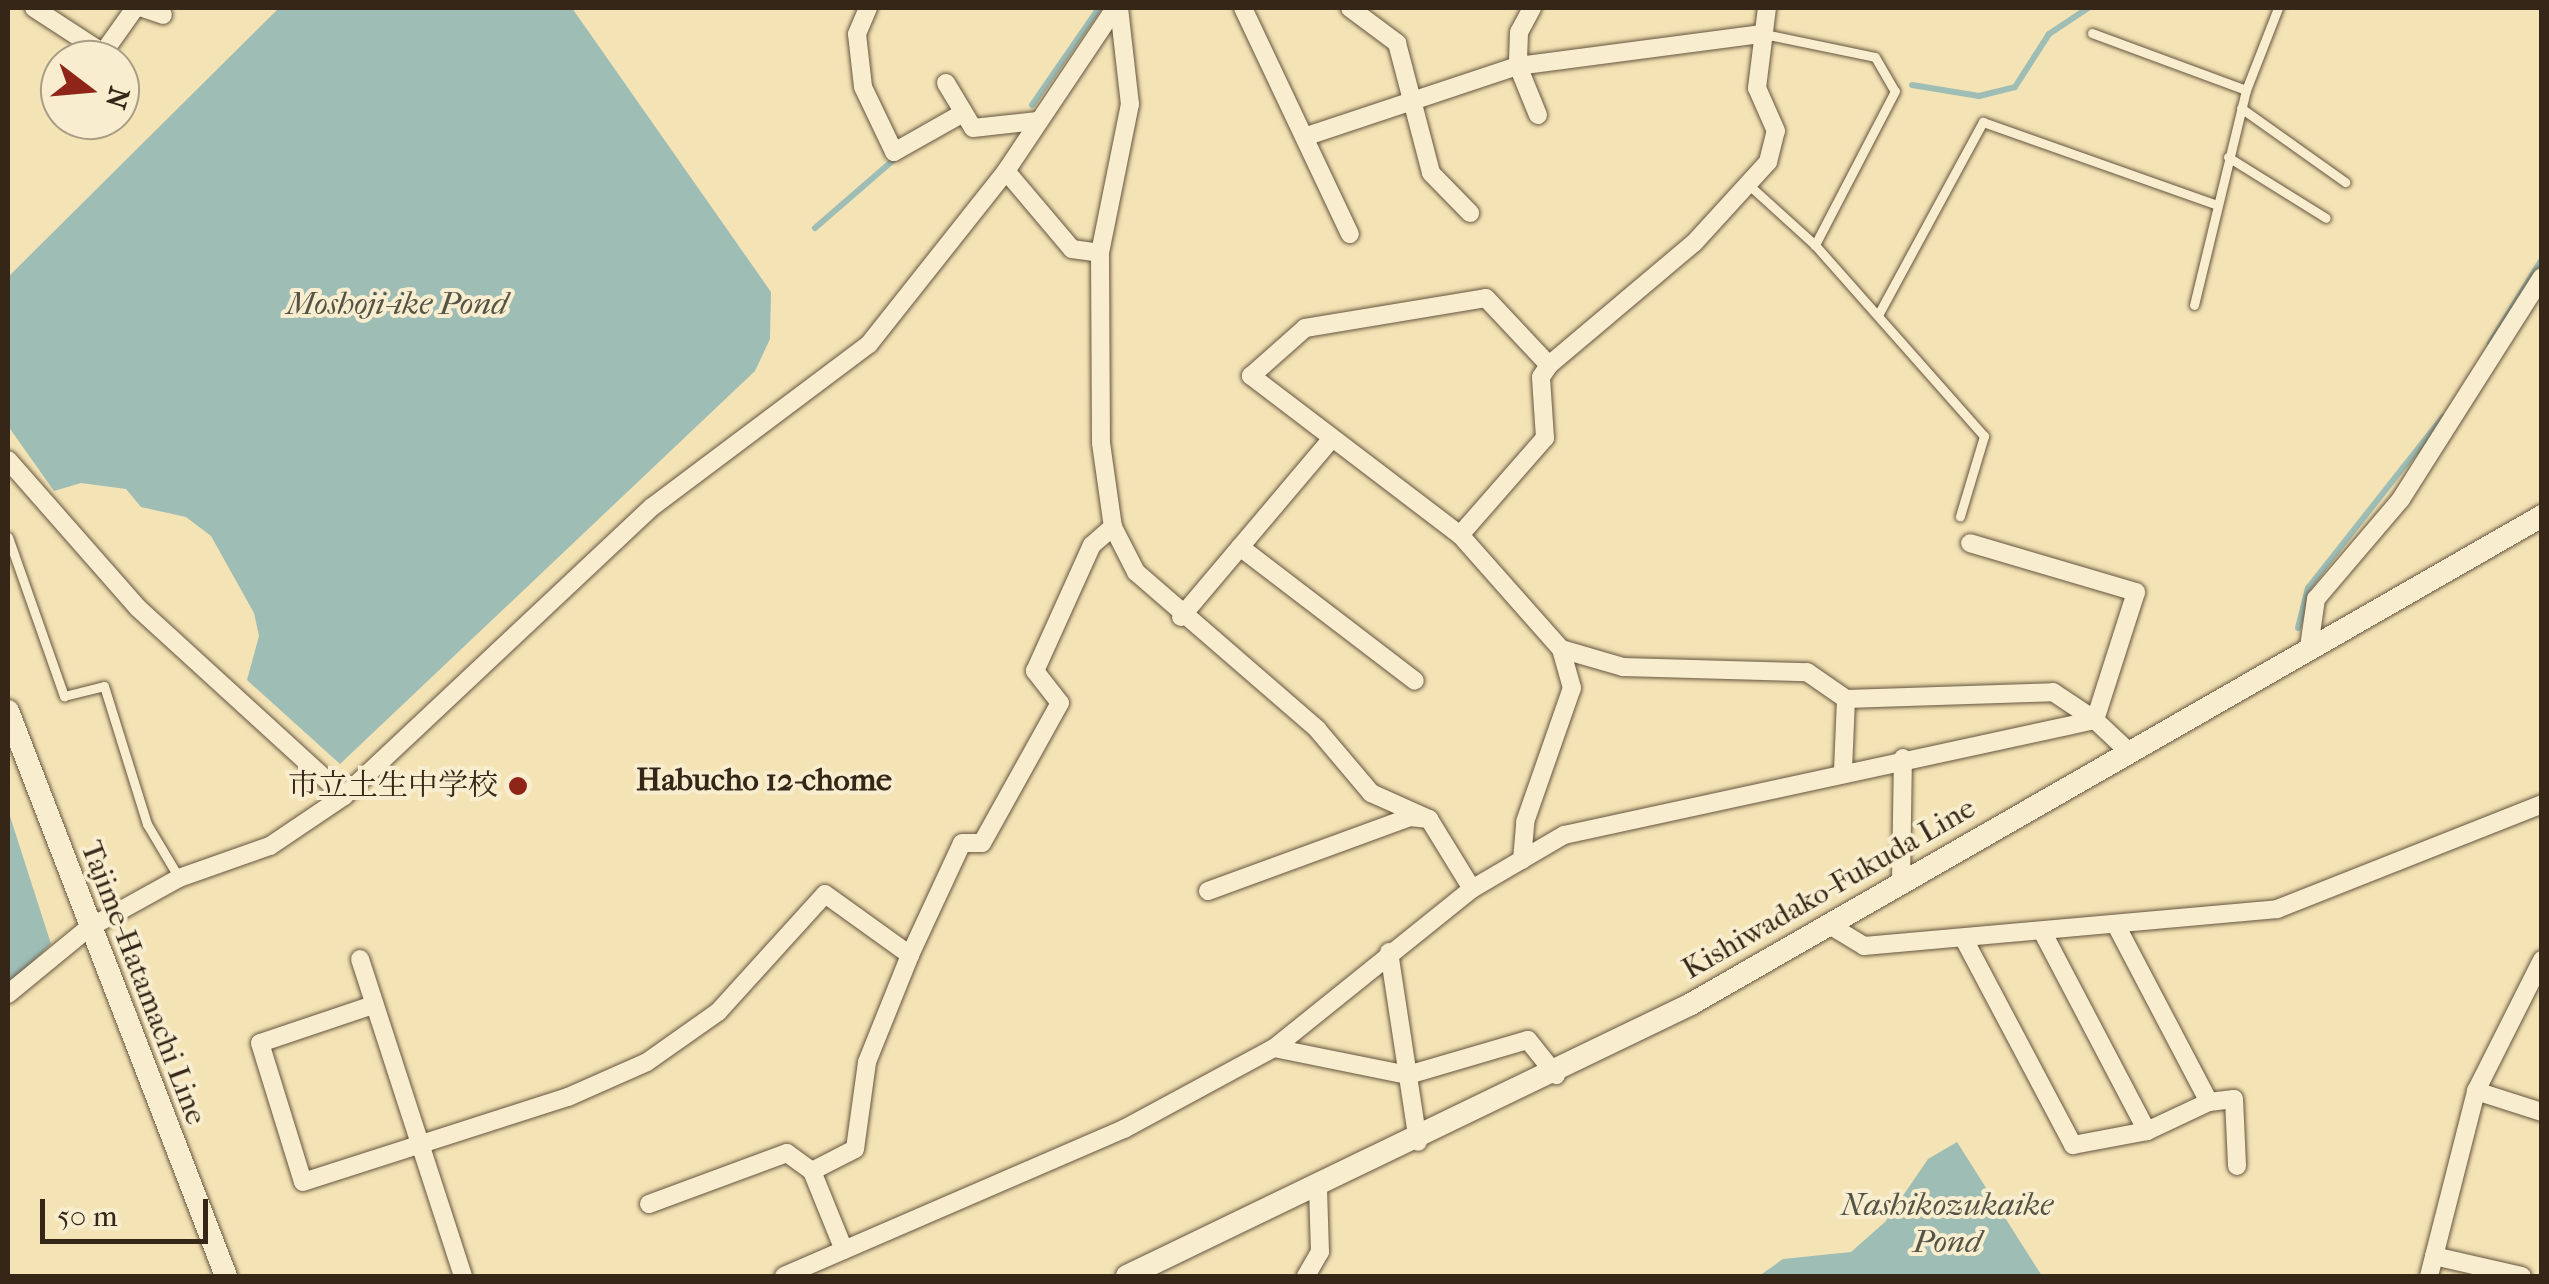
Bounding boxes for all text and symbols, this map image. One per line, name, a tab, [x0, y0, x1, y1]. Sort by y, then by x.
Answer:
north arrow	[40, 40, 140, 140]
text: N	[99, 83, 136, 113]
water label: Moshoji-ike Pond	[287, 285, 507, 323]
district label: Habucho 12-chome	[636, 761, 892, 799]
place label: 市立土生中学校	[288, 768, 498, 804]
marker: 市立土生中学校	[507, 775, 529, 797]
street label: Kishiwadako-Fukuda Line	[1676, 790, 1982, 988]
street label: Tajime-Hatamachi Line	[72, 836, 214, 1130]
scale bar	[45, 1179, 212, 1241]
water label: Nashikozukaike Pond	[1841, 1187, 2053, 1262]
text: 50 m	[57, 1199, 118, 1234]

